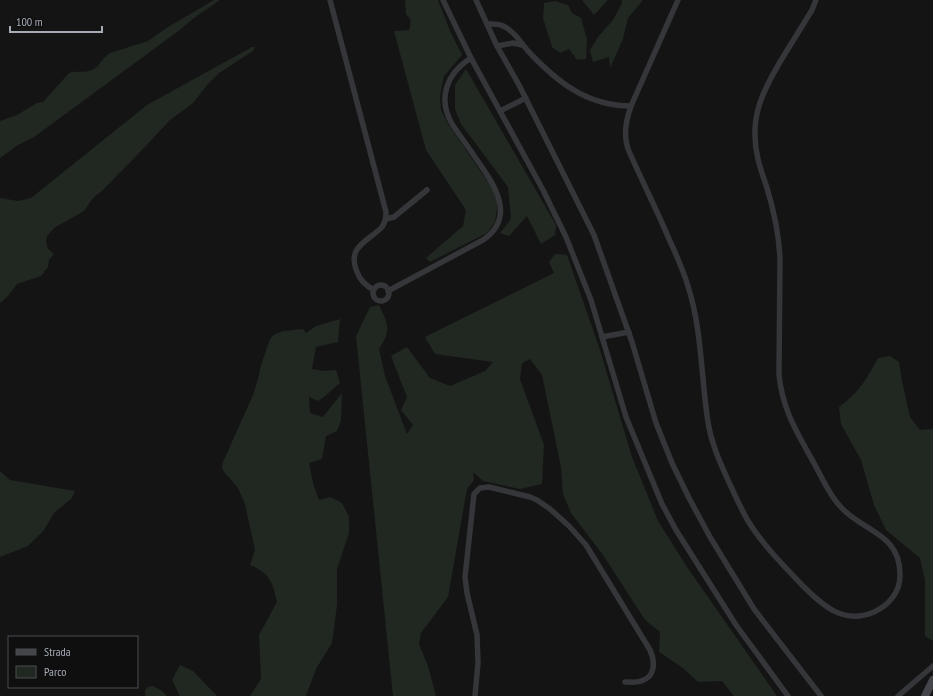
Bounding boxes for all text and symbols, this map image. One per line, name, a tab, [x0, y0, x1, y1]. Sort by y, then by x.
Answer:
scale bar	[10, 8, 102, 34]
text: 100 m	[16, 14, 43, 29]
legend	[8, 636, 138, 688]
text: Strada	[44, 644, 71, 659]
text: Parco	[44, 664, 66, 679]

